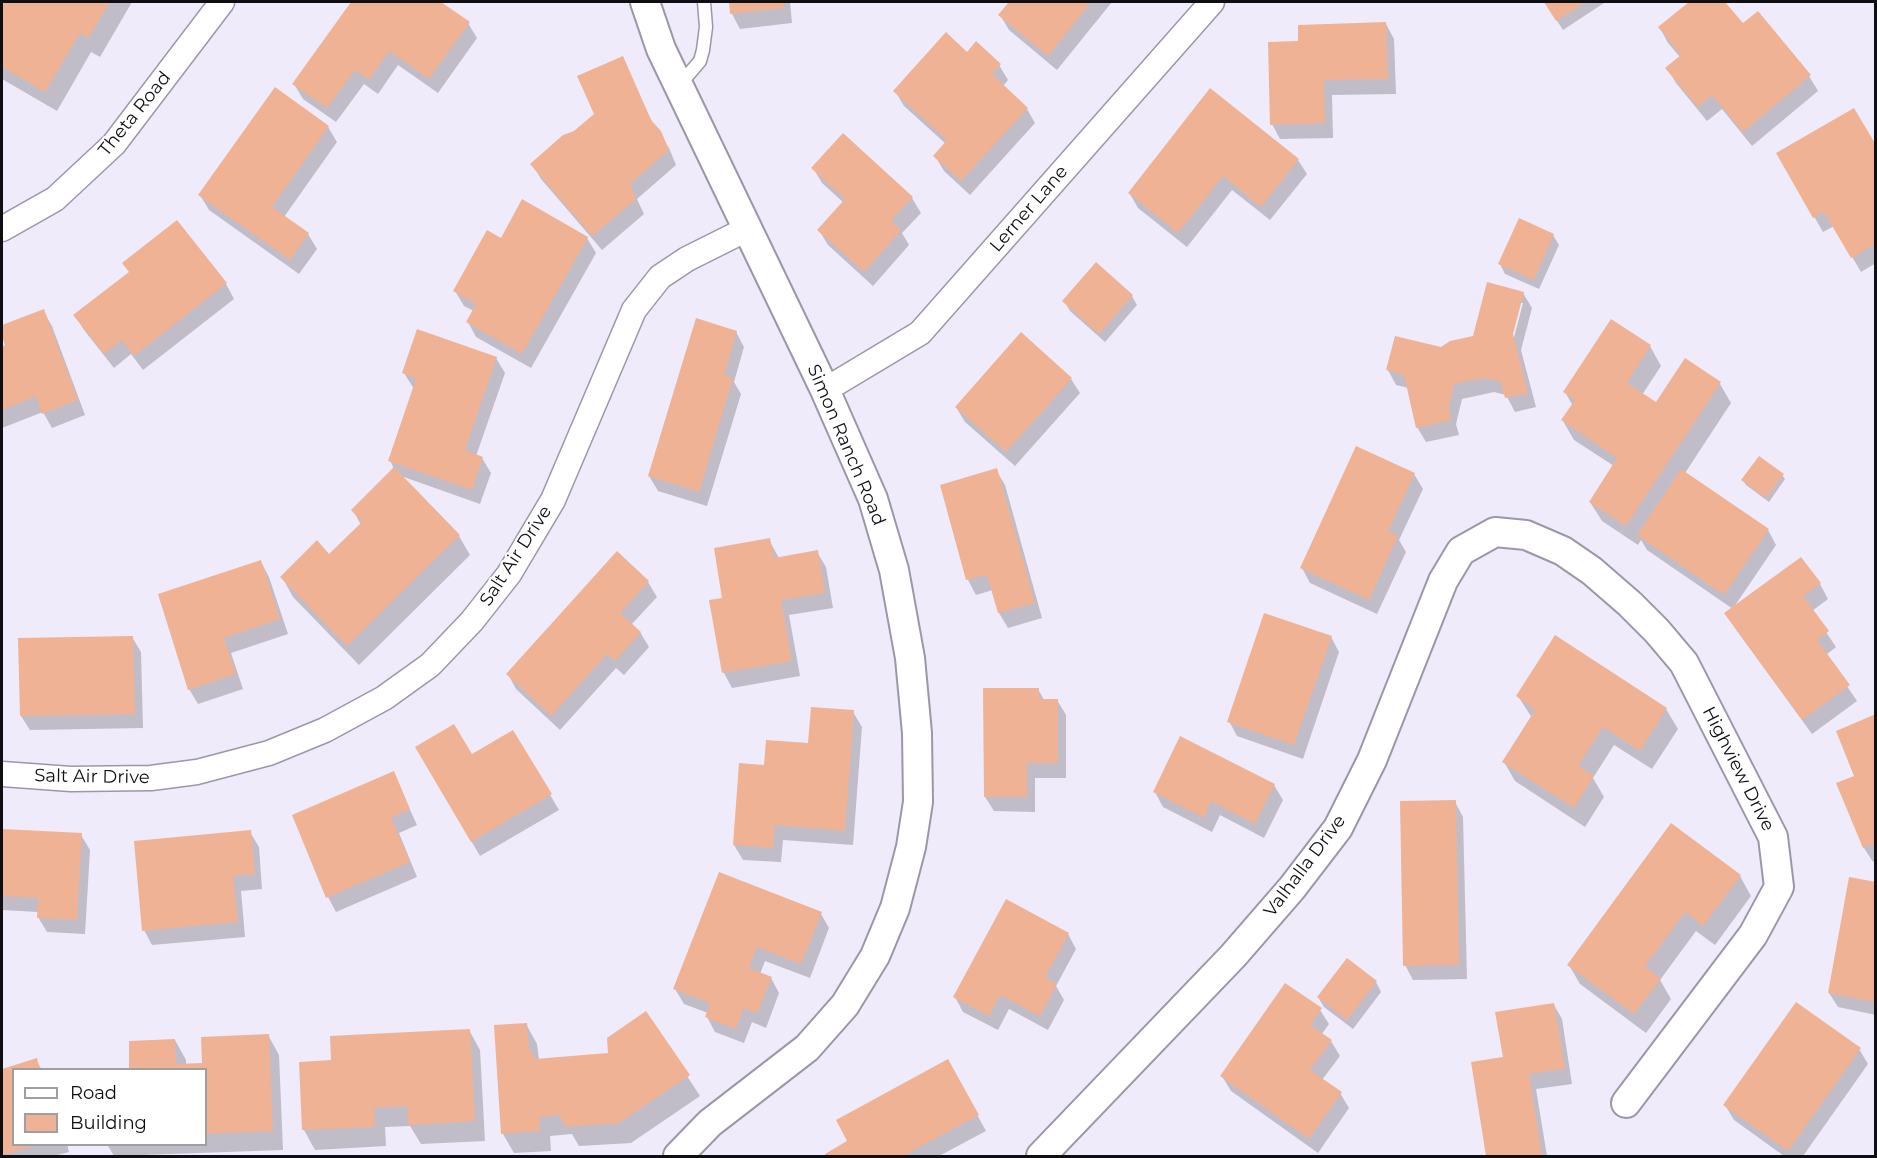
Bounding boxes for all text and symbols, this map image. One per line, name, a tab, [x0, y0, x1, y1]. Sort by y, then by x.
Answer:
street label: Theta Road	[94, 67, 176, 161]
street label: Lerner Lane	[986, 161, 1072, 257]
street label: Simon Ranch Road	[802, 361, 890, 529]
street label: Salt Air Drive	[476, 502, 556, 610]
street label: Highview Drive	[1697, 703, 1779, 835]
street label: Salt Air Drive	[34, 765, 150, 789]
street label: Valhalla Drive	[1260, 811, 1350, 921]
legend	[12, 1068, 207, 1146]
text: Road	[70, 1082, 117, 1104]
text: Building	[70, 1112, 147, 1134]

